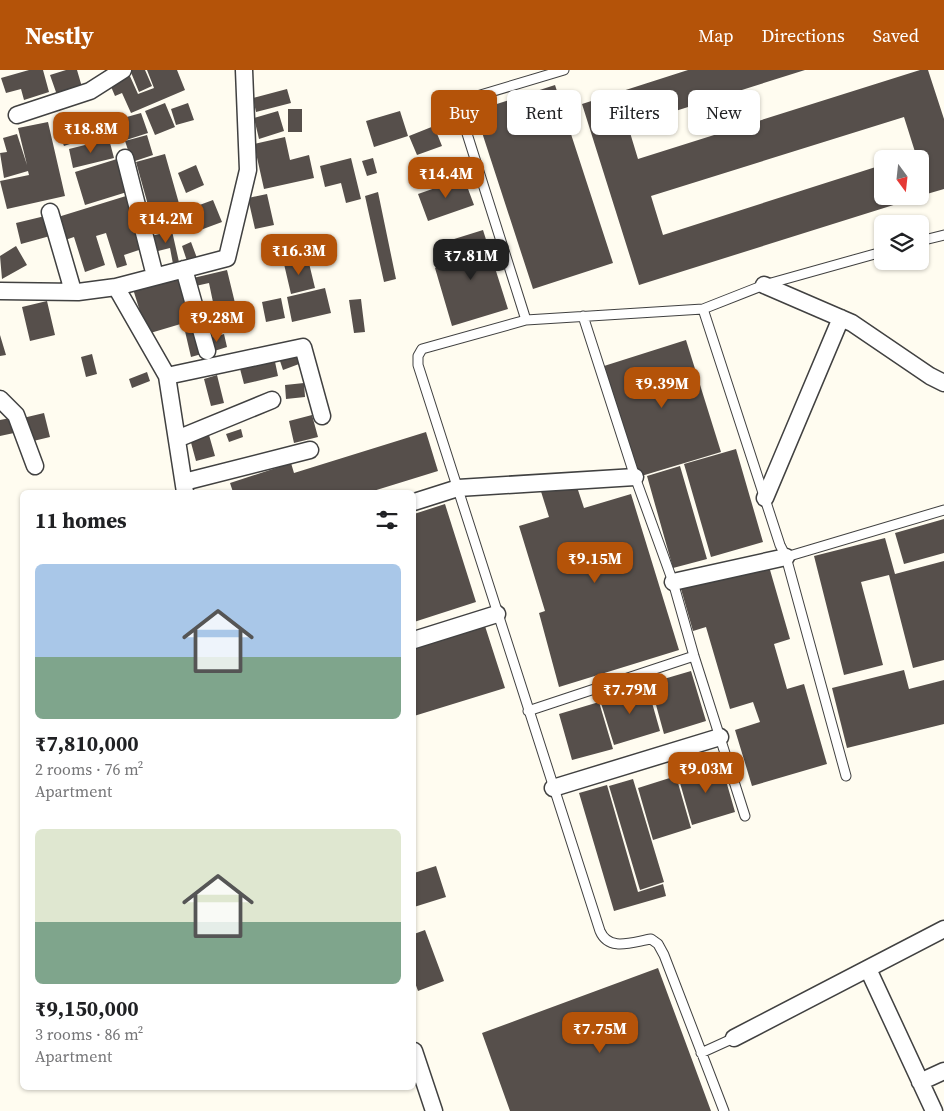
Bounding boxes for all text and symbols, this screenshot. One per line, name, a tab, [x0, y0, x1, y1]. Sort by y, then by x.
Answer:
text: Nestly	[25, 19, 94, 52]
text: Map	[698, 23, 734, 48]
text: Directions	[762, 23, 845, 48]
text: Saved	[873, 23, 919, 48]
chip: Buy	[431, 90, 497, 135]
chip: Rent	[507, 90, 581, 135]
chip: Filters	[591, 90, 678, 135]
chip: New	[688, 90, 760, 135]
pin: ₹18.8M	[50, 112, 132, 154]
text: ₹18.8M	[64, 117, 118, 139]
north arrow	[874, 150, 929, 205]
map controls	[874, 150, 929, 270]
pin: ₹14.4M	[405, 156, 487, 199]
text: ₹14.4M	[419, 162, 473, 184]
pin: ₹14.2M	[125, 202, 207, 244]
text: ₹14.2M	[139, 207, 193, 229]
button: layers	[874, 215, 929, 270]
pin: ₹16.3M	[258, 234, 340, 276]
pin: ₹7.81M	[430, 238, 512, 281]
text: ₹16.3M	[272, 239, 326, 261]
text: ₹7.81M	[444, 244, 498, 266]
pin: ₹9.28M	[176, 300, 258, 343]
text: ₹9.28M	[190, 306, 244, 328]
pin: ₹9.39M	[621, 366, 703, 409]
text: ₹9.39M	[635, 372, 689, 394]
text: 11 homes	[35, 506, 127, 535]
icon: filters	[373, 506, 401, 534]
pin: ₹9.15M	[554, 542, 636, 584]
text: ₹9.15M	[568, 547, 622, 569]
icon: home	[173, 596, 263, 686]
pin: ₹7.79M	[589, 672, 671, 715]
text: ₹7.79M	[603, 678, 657, 700]
text: ₹7,810,000	[35, 729, 139, 758]
pin: ₹9.03M	[665, 752, 747, 794]
text: ₹9.03M	[679, 757, 733, 779]
text: 2 rooms · 76 m²	[35, 758, 143, 780]
text: Apartment	[35, 780, 112, 802]
icon: home	[173, 861, 263, 951]
text: ₹9,150,000	[35, 994, 139, 1023]
pin: ₹7.75M	[559, 1012, 641, 1054]
text: ₹7.75M	[573, 1017, 627, 1039]
text: 3 rooms · 86 m²	[35, 1023, 143, 1045]
text: Apartment	[35, 1045, 112, 1067]

